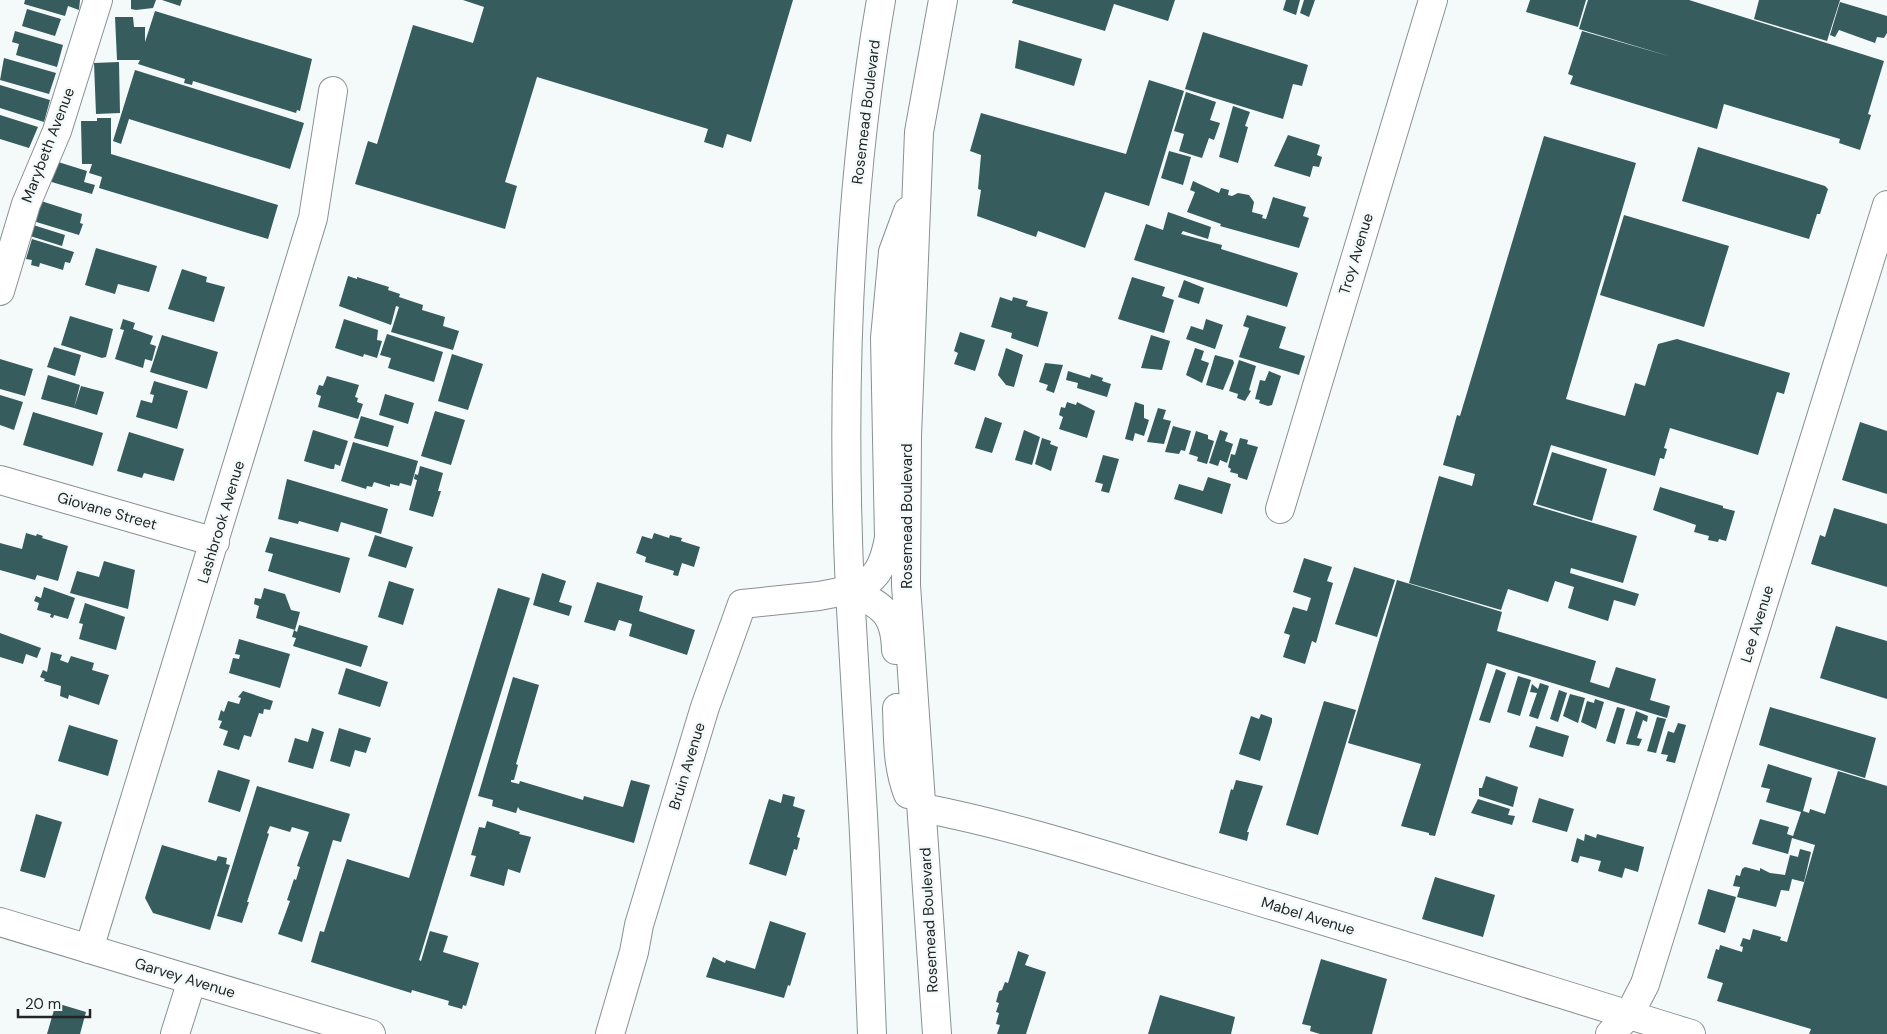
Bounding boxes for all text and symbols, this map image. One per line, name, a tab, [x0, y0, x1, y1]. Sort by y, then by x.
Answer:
street label: Rosemead Boulevard	[847, 39, 885, 185]
street label: Marybeth Avenue	[17, 85, 79, 205]
street label: Troy Avenue	[1334, 211, 1378, 297]
street label: Rosemead Boulevard	[897, 443, 917, 589]
street label: Lashbrook Avenue	[193, 458, 249, 586]
street label: Giovane Street	[55, 487, 159, 535]
street label: Lee Avenue	[1736, 583, 1778, 665]
street label: Bruin Avenue	[664, 720, 710, 812]
street label: Rosemead Boulevard	[915, 847, 943, 993]
street label: Mabel Avenue	[1259, 892, 1357, 940]
street label: Garvey Avenue	[132, 953, 238, 1003]
scale bar	[18, 986, 90, 1018]
text: 20 m	[25, 994, 61, 1014]

